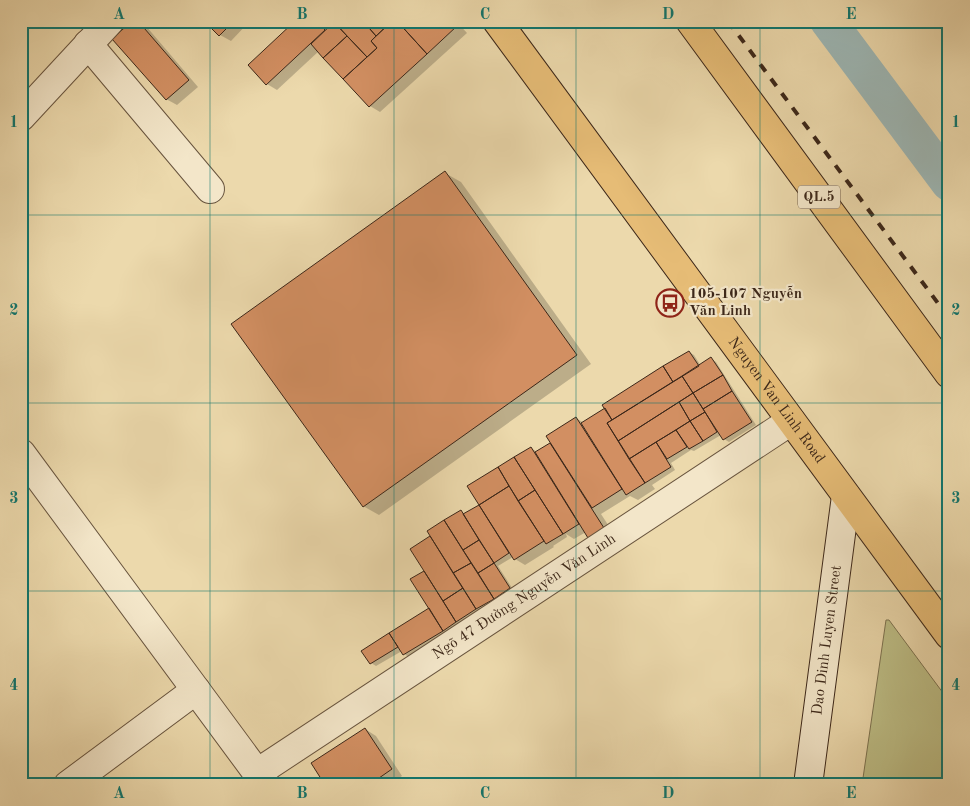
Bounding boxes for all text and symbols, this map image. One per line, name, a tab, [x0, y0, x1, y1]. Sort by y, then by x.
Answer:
text: A	[113, 7, 125, 23]
text: B	[296, 7, 308, 23]
text: C	[480, 7, 490, 23]
text: D	[662, 7, 674, 23]
text: E	[845, 7, 857, 23]
text: 1	[9, 115, 19, 131]
text: 1	[951, 115, 961, 131]
road number: QL.5	[798, 186, 840, 208]
place label: 105-107 Nguyễn Văn Linh	[689, 285, 802, 319]
bus stop icon: 105-107 Nguyễn Văn Linh	[655, 288, 685, 318]
text: 2	[9, 303, 19, 319]
text: 2	[951, 303, 961, 319]
street label: Nguyen Van Linh Road	[725, 335, 828, 466]
text: 3	[9, 491, 19, 507]
text: 3	[951, 491, 961, 507]
street label: Ngõ 47 Đường Nguyễn Văn Linh	[430, 531, 618, 663]
street label: Dao Dinh Luyen Street	[810, 564, 844, 716]
text: 4	[9, 678, 19, 694]
text: 4	[951, 678, 961, 694]
text: A	[113, 786, 125, 802]
text: B	[296, 786, 308, 802]
text: C	[480, 786, 490, 802]
text: D	[662, 786, 674, 802]
text: E	[845, 786, 857, 802]

